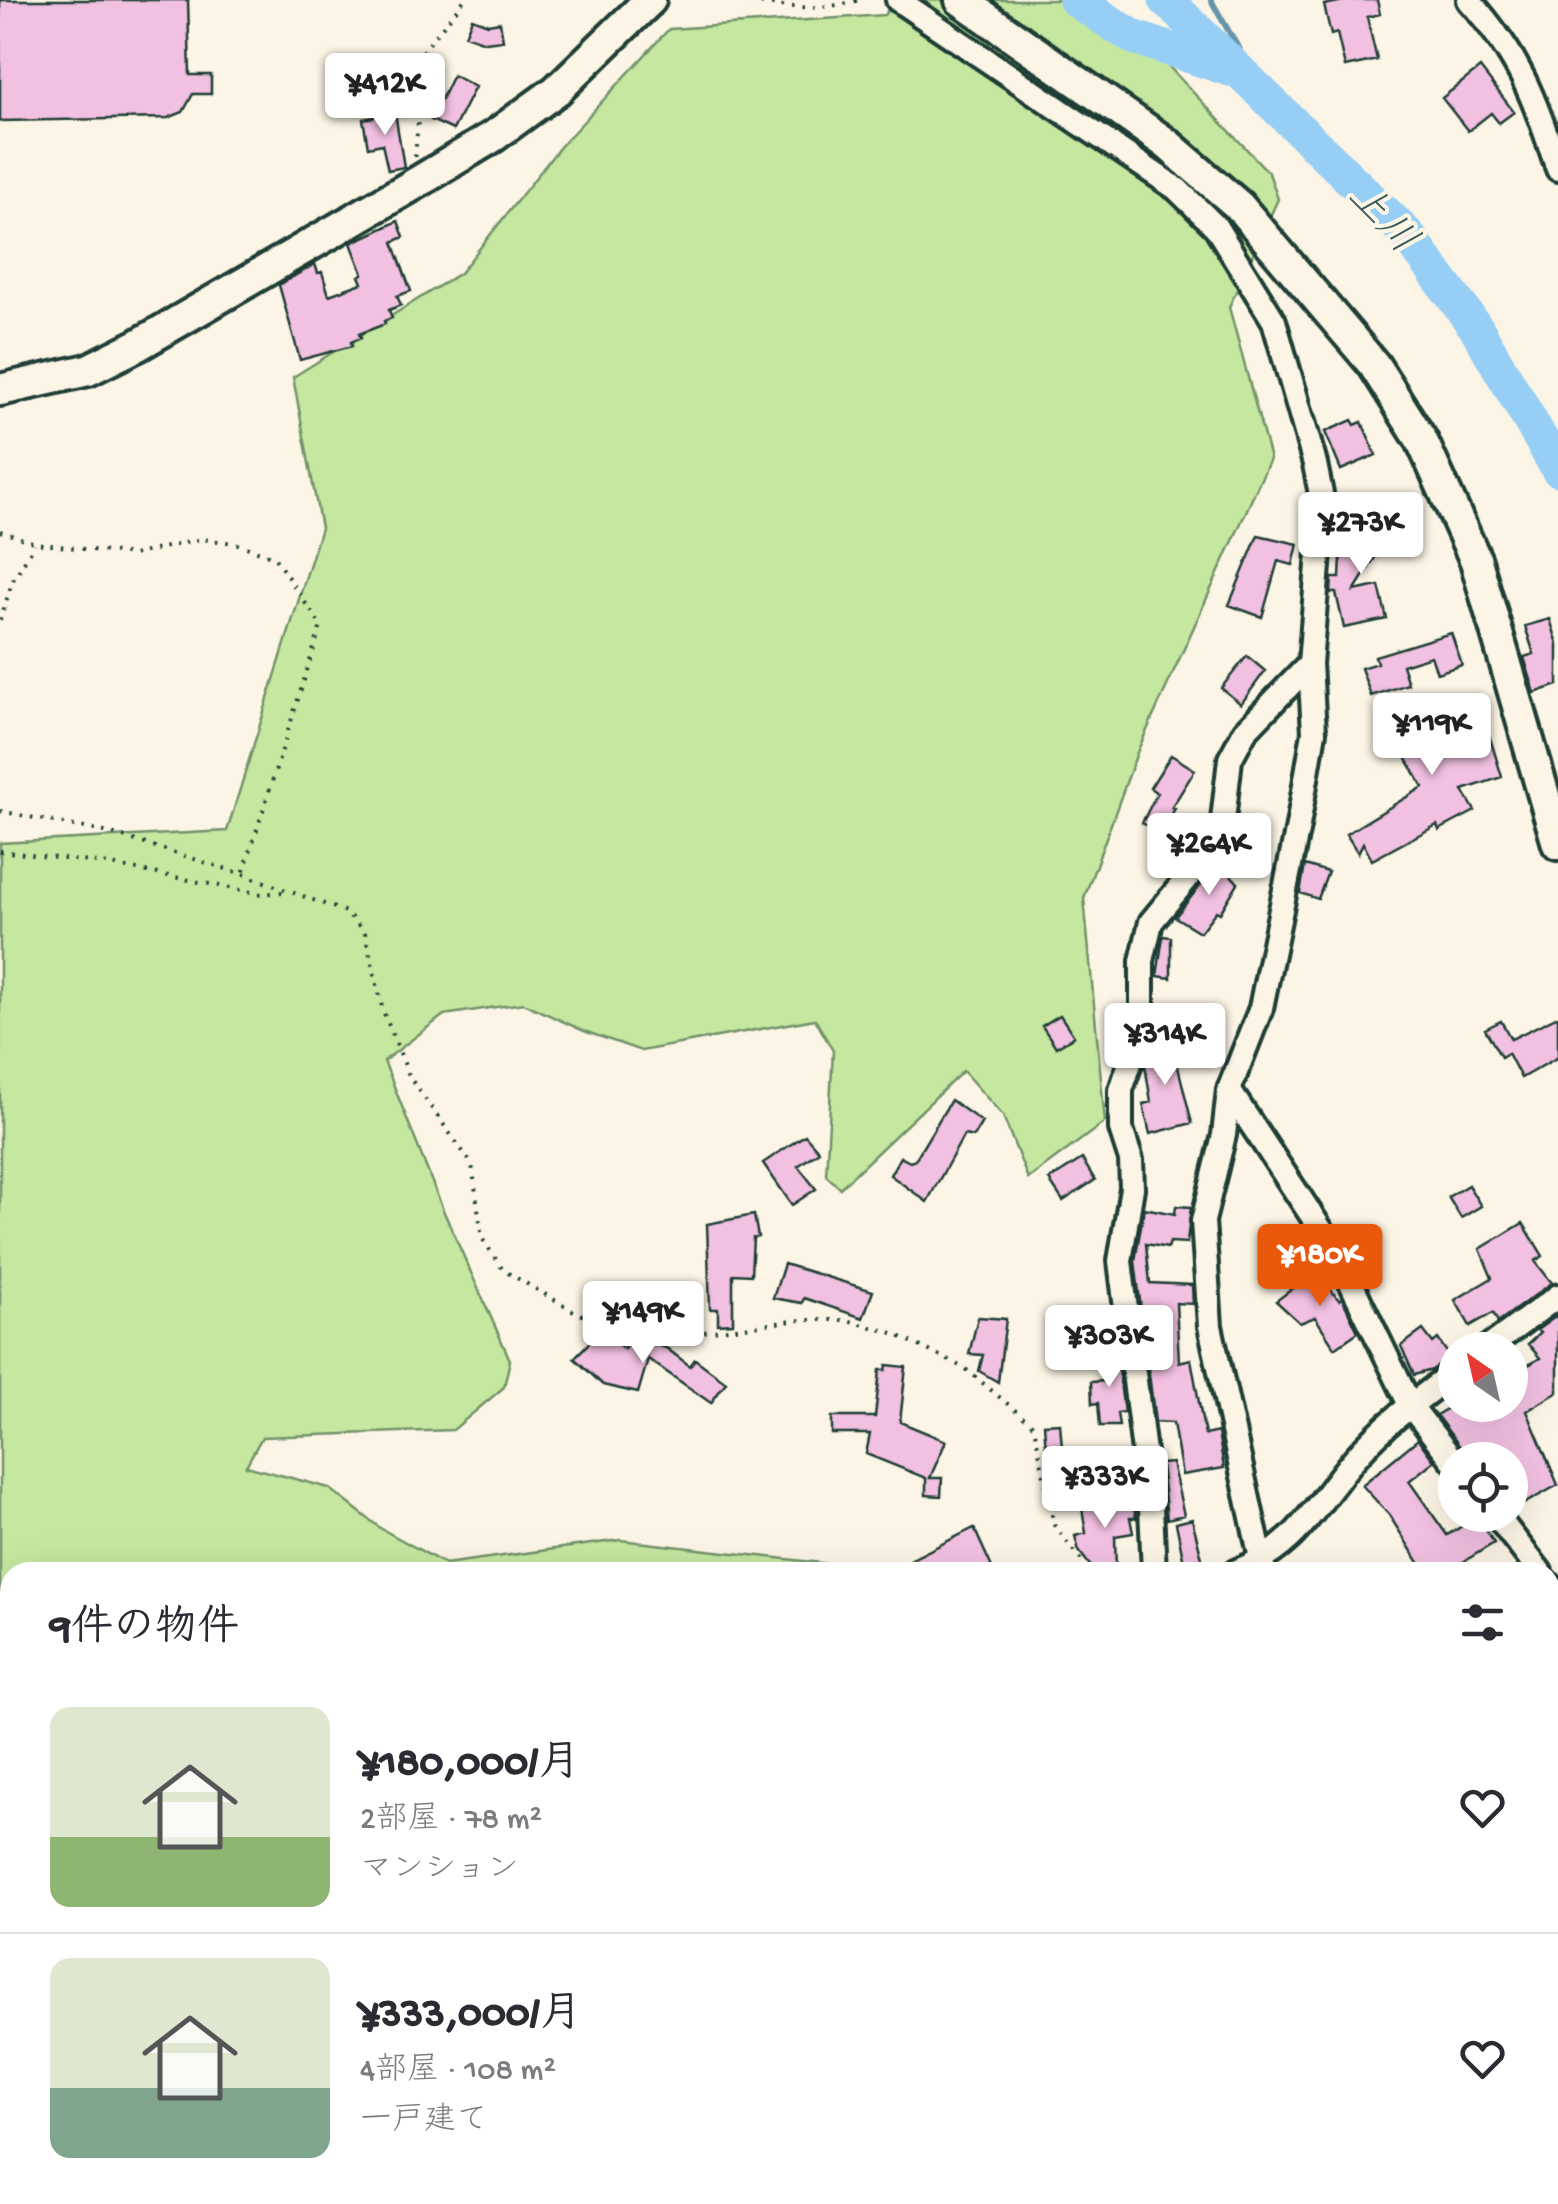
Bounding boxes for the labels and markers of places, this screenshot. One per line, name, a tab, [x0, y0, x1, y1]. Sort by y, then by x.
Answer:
pin: ¥412K	[315, 53, 455, 138]
pin: ¥273K	[1291, 492, 1431, 577]
pin: ¥119K	[1362, 693, 1502, 778]
pin: ¥264K	[1139, 813, 1279, 898]
pin: ¥314K	[1095, 1003, 1235, 1088]
pin: ¥180K	[1250, 1224, 1390, 1309]
pin: ¥149K	[573, 1281, 713, 1366]
pin: ¥303K	[1039, 1305, 1179, 1390]
pin: ¥333K	[1035, 1446, 1175, 1531]

